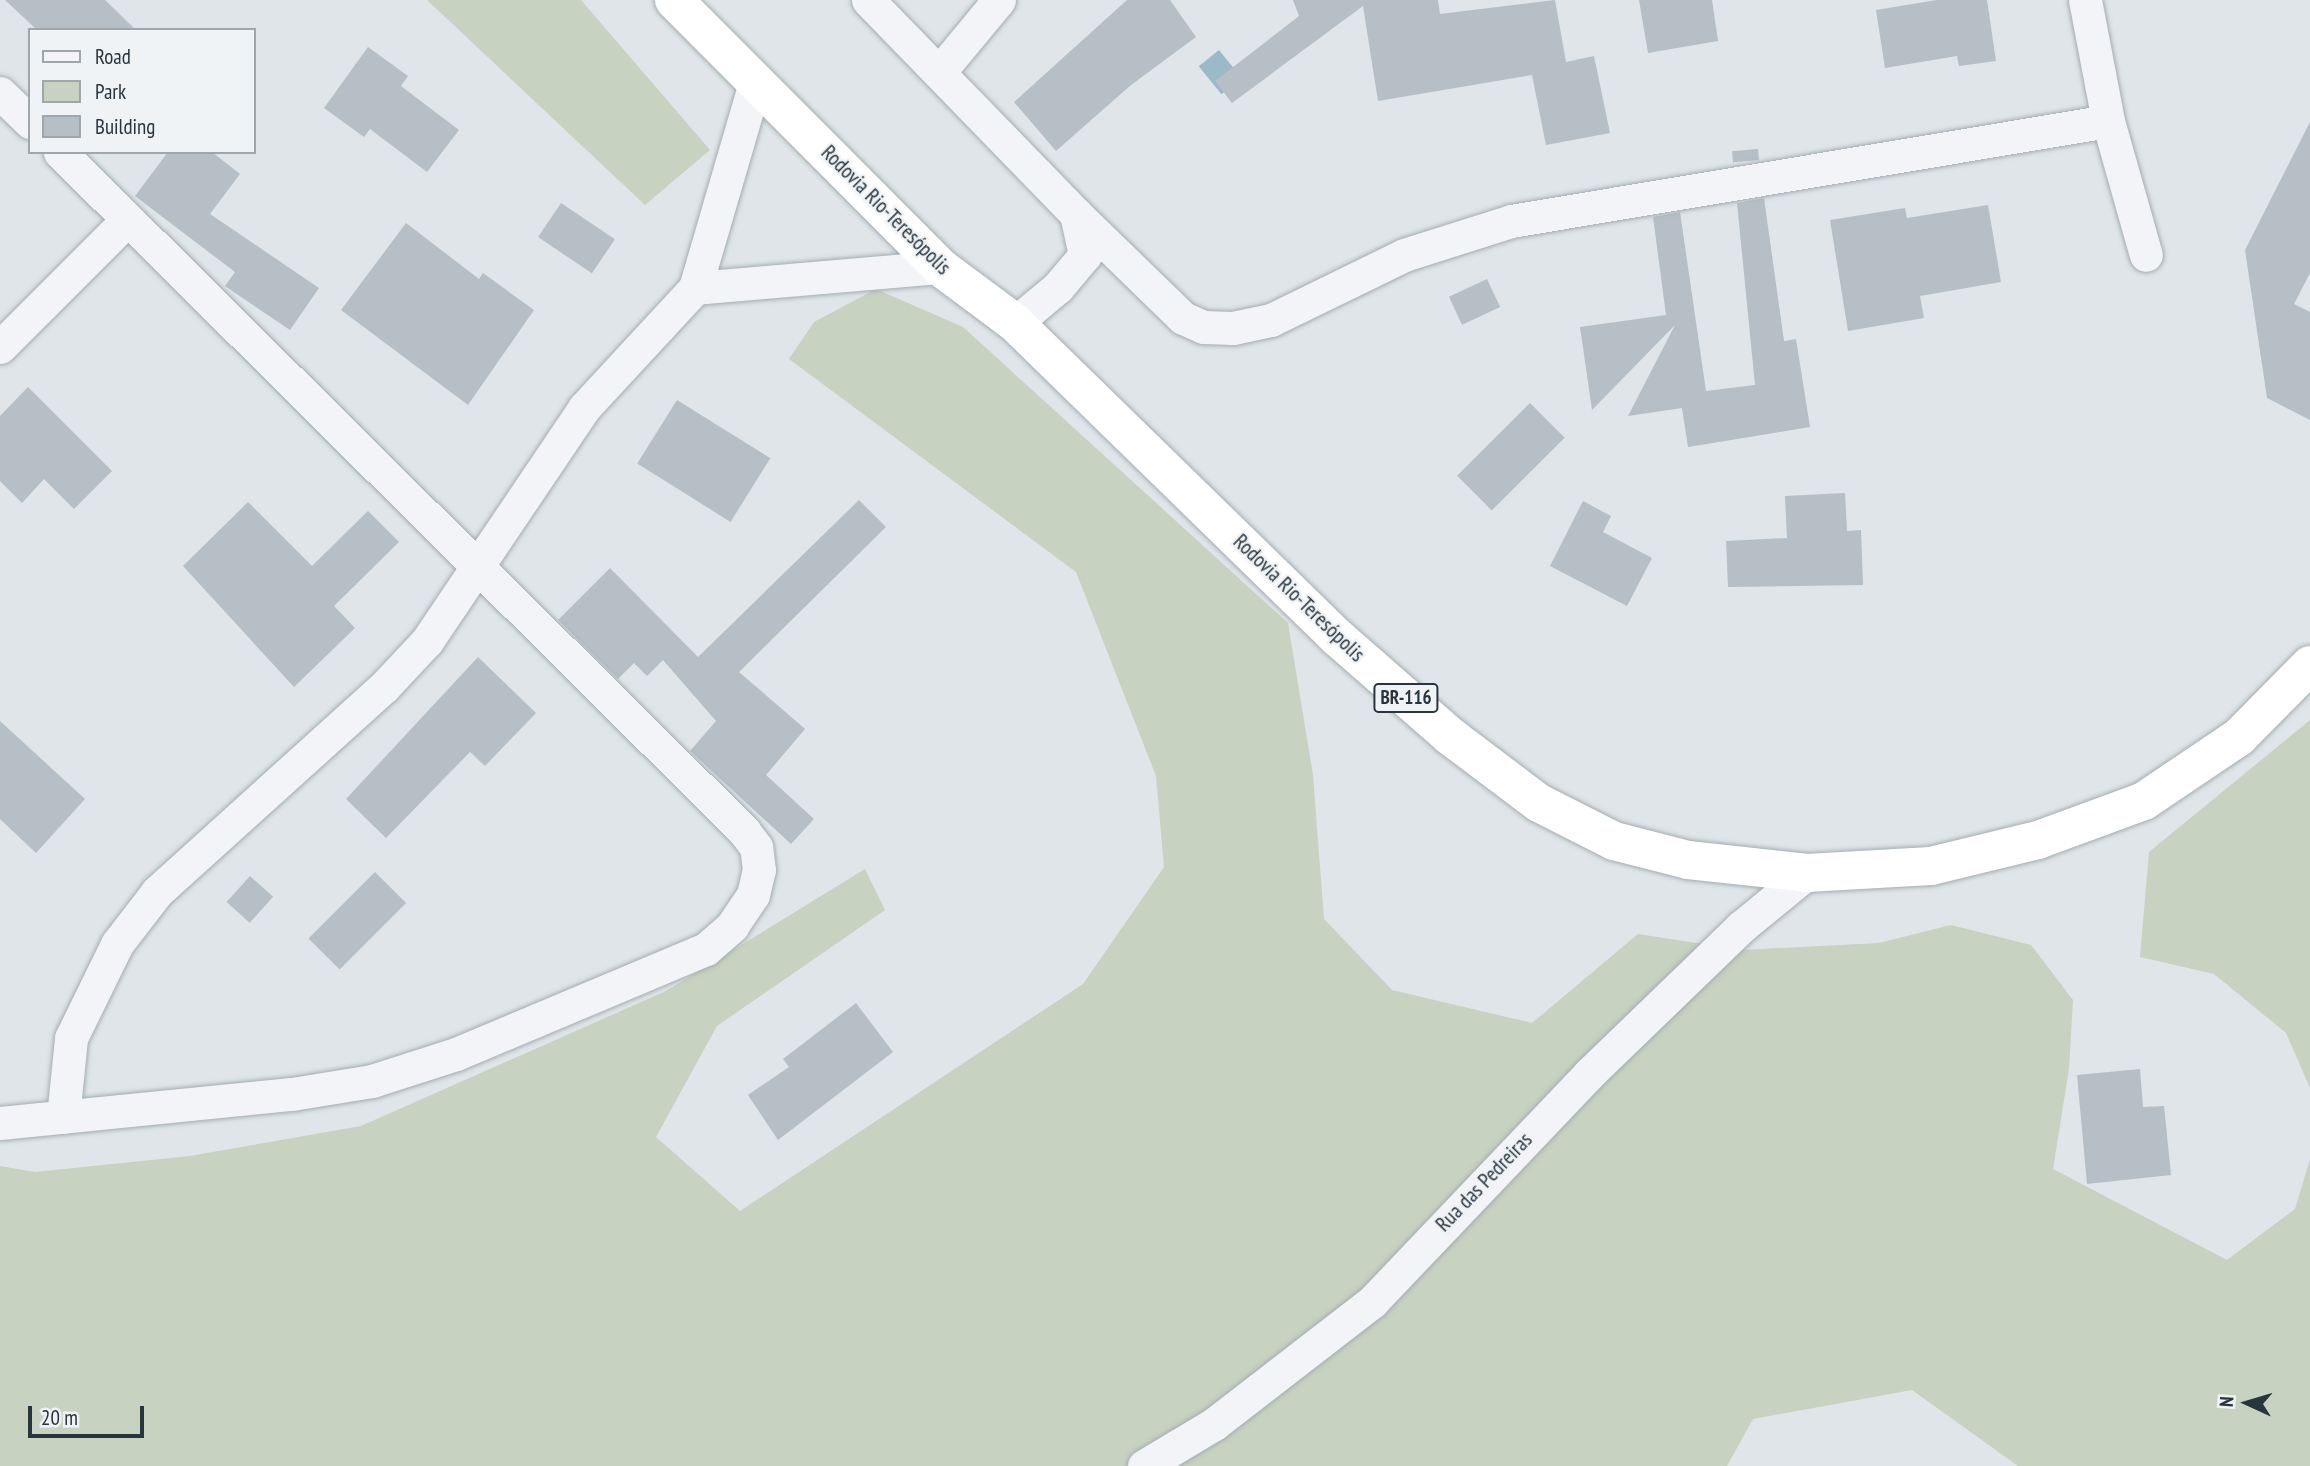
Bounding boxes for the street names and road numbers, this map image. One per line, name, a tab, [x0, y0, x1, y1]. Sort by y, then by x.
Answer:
street label: Rodovia Rio-Teresópolis	[816, 140, 956, 280]
street label: Rodovia Rio-Teresópolis	[1228, 529, 1370, 667]
road number: BR-116	[1373, 682, 1439, 713]
street label: Rua das Pedreiras	[1430, 1127, 1538, 1237]

